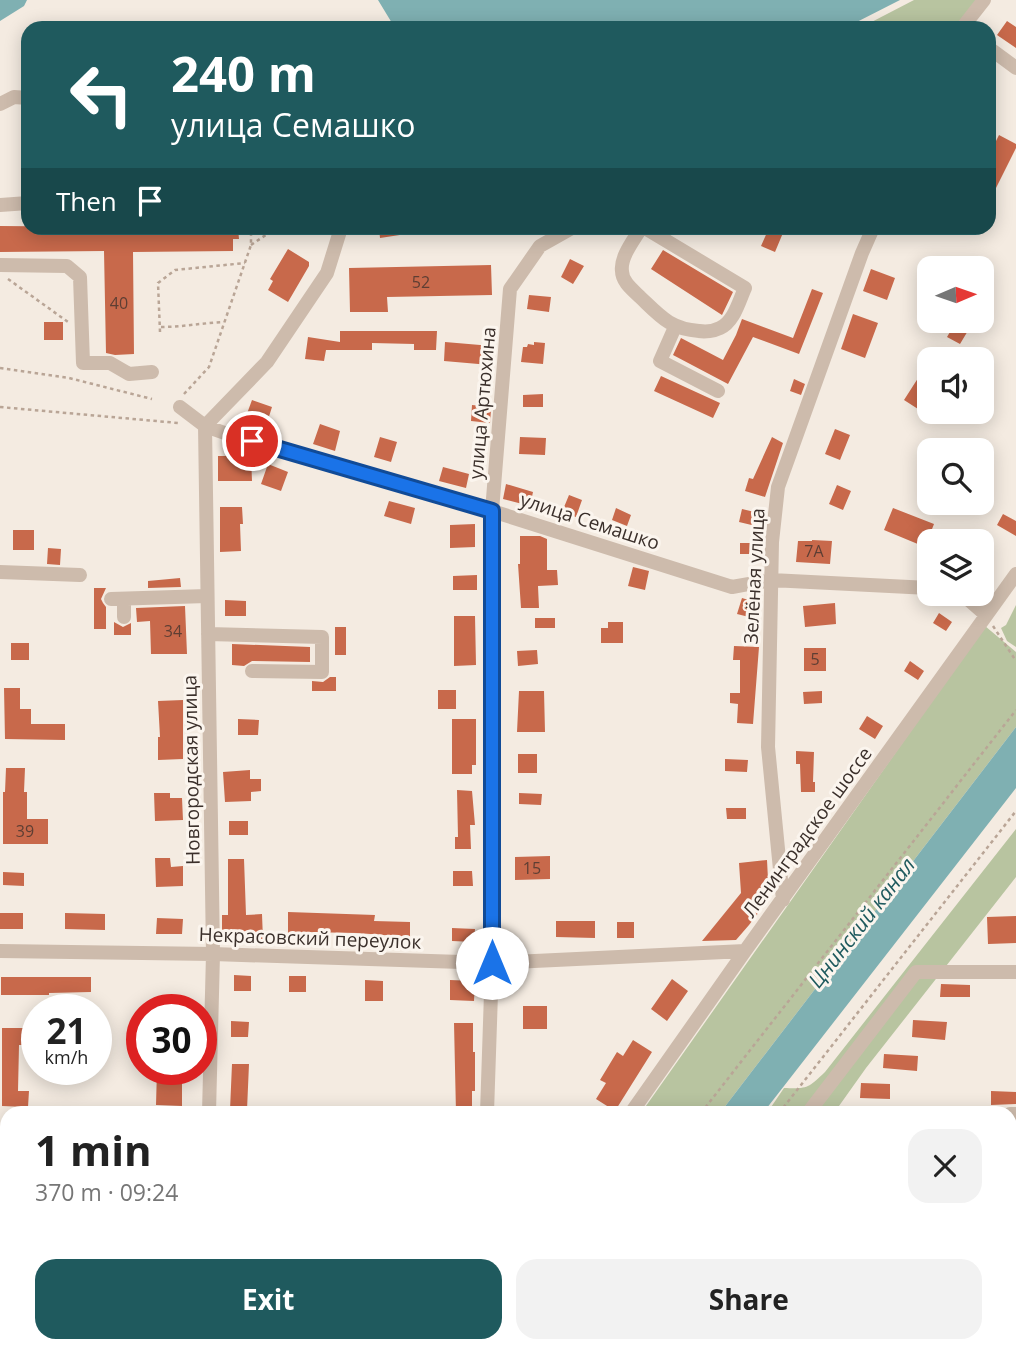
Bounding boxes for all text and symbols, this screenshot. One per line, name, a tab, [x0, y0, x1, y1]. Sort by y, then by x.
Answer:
text: 240 m	[171, 40, 316, 106]
icon: left	[56, 49, 147, 140]
text: улица Семашко	[171, 103, 415, 146]
icon: arrive	[131, 182, 169, 220]
text: Then	[56, 183, 117, 219]
north arrow	[917, 256, 994, 332]
map controls	[917, 256, 994, 606]
house number: 52	[412, 271, 430, 293]
house number: 40	[110, 292, 128, 314]
street label: улица Артюхина	[462, 326, 502, 480]
button: sound	[917, 347, 994, 424]
pin	[222, 411, 282, 471]
icon: arrive	[233, 422, 271, 460]
button: search	[917, 438, 994, 515]
street label: улица Семашко	[517, 486, 663, 556]
street label: Зелёная улица	[737, 507, 771, 645]
button: layers	[917, 529, 994, 606]
house number: 7А	[804, 540, 825, 562]
house number: 34	[164, 620, 182, 642]
house number: 5	[810, 648, 820, 670]
street label: Новгородская улица	[176, 675, 206, 865]
street label: Ленинградское шоссе	[736, 742, 878, 922]
house number: 39	[16, 820, 34, 842]
water label: Цнинский канал	[801, 851, 921, 993]
house number: 15	[523, 857, 541, 879]
street label: Некрасовский переулок	[198, 921, 422, 955]
position arrow	[455, 926, 529, 1000]
speed limit sign: 30	[126, 994, 217, 1085]
text: 21	[46, 1007, 87, 1054]
text: km/h	[45, 1045, 88, 1069]
text: 1 min	[35, 1121, 152, 1178]
button: close	[908, 1129, 982, 1203]
text: 370 m · 09:24	[35, 1176, 178, 1208]
button: Exit	[35, 1259, 502, 1339]
button: Share	[516, 1259, 982, 1339]

